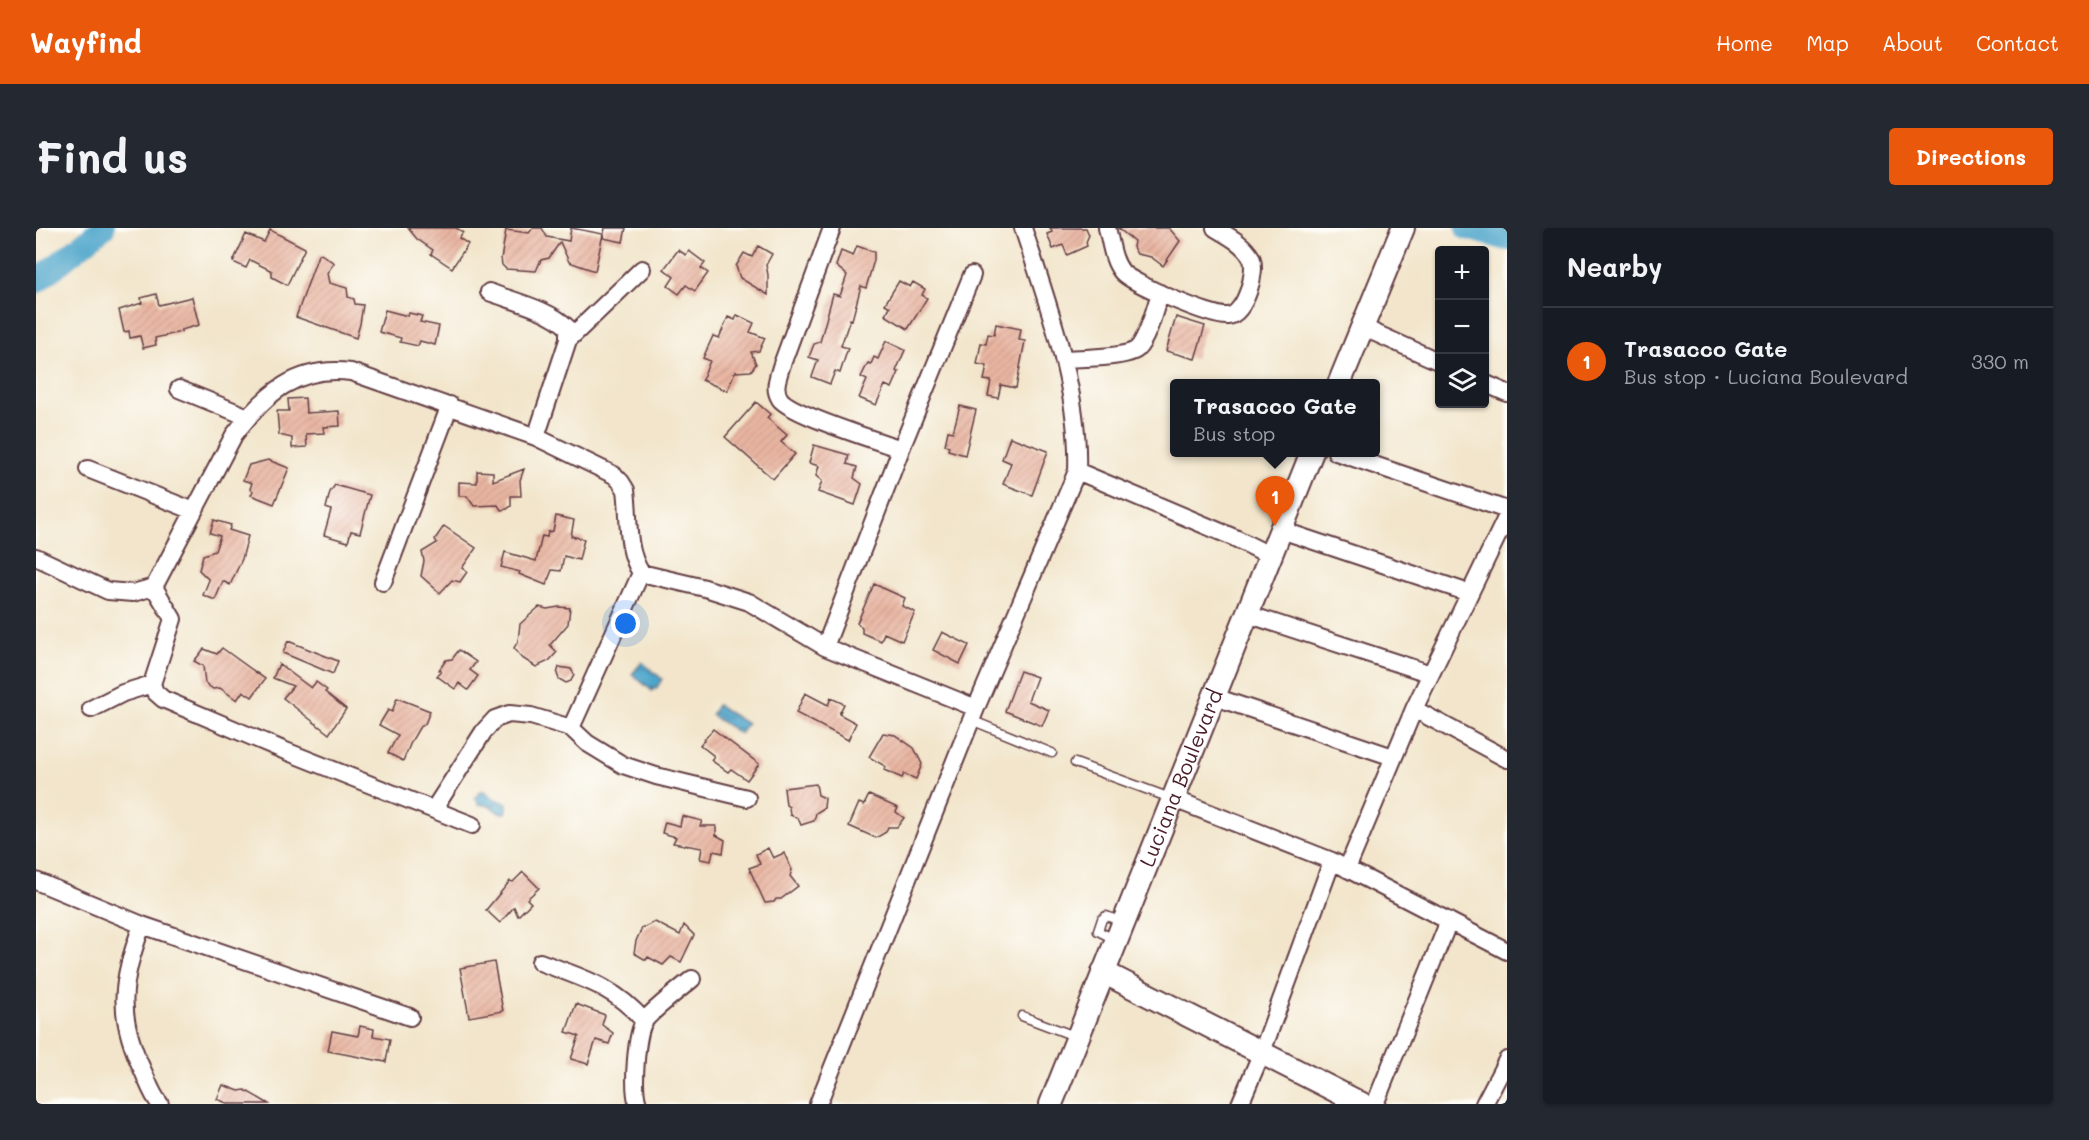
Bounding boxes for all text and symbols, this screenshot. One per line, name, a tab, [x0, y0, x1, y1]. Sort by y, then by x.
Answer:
text: Wayfind	[30, 24, 141, 60]
text: Home	[1716, 29, 1773, 56]
text: Map	[1806, 29, 1849, 56]
text: About	[1882, 29, 1943, 56]
text: Contact	[1976, 29, 2059, 56]
button: Directions	[1889, 128, 2053, 185]
text: Find us	[36, 129, 188, 184]
map controls	[1435, 246, 1489, 408]
button: +	[1435, 246, 1489, 300]
text: Nearby	[1567, 250, 1662, 284]
button: −	[1435, 300, 1489, 354]
text: Trasacco Gate	[1624, 334, 1787, 363]
text: 1	[1582, 348, 1591, 374]
text: 330 m	[1971, 348, 2029, 374]
button: layers	[1435, 354, 1489, 408]
text: Bus stop · Luciana Boulevard	[1624, 363, 1908, 389]
popup	[1170, 379, 1380, 457]
text: Trasacco Gate	[1193, 391, 1357, 420]
text: Bus stop	[1193, 420, 1275, 446]
pin: 1	[1256, 476, 1294, 526]
your location	[611, 609, 640, 638]
street label: Luciana Boulevard	[1132, 685, 1228, 870]

